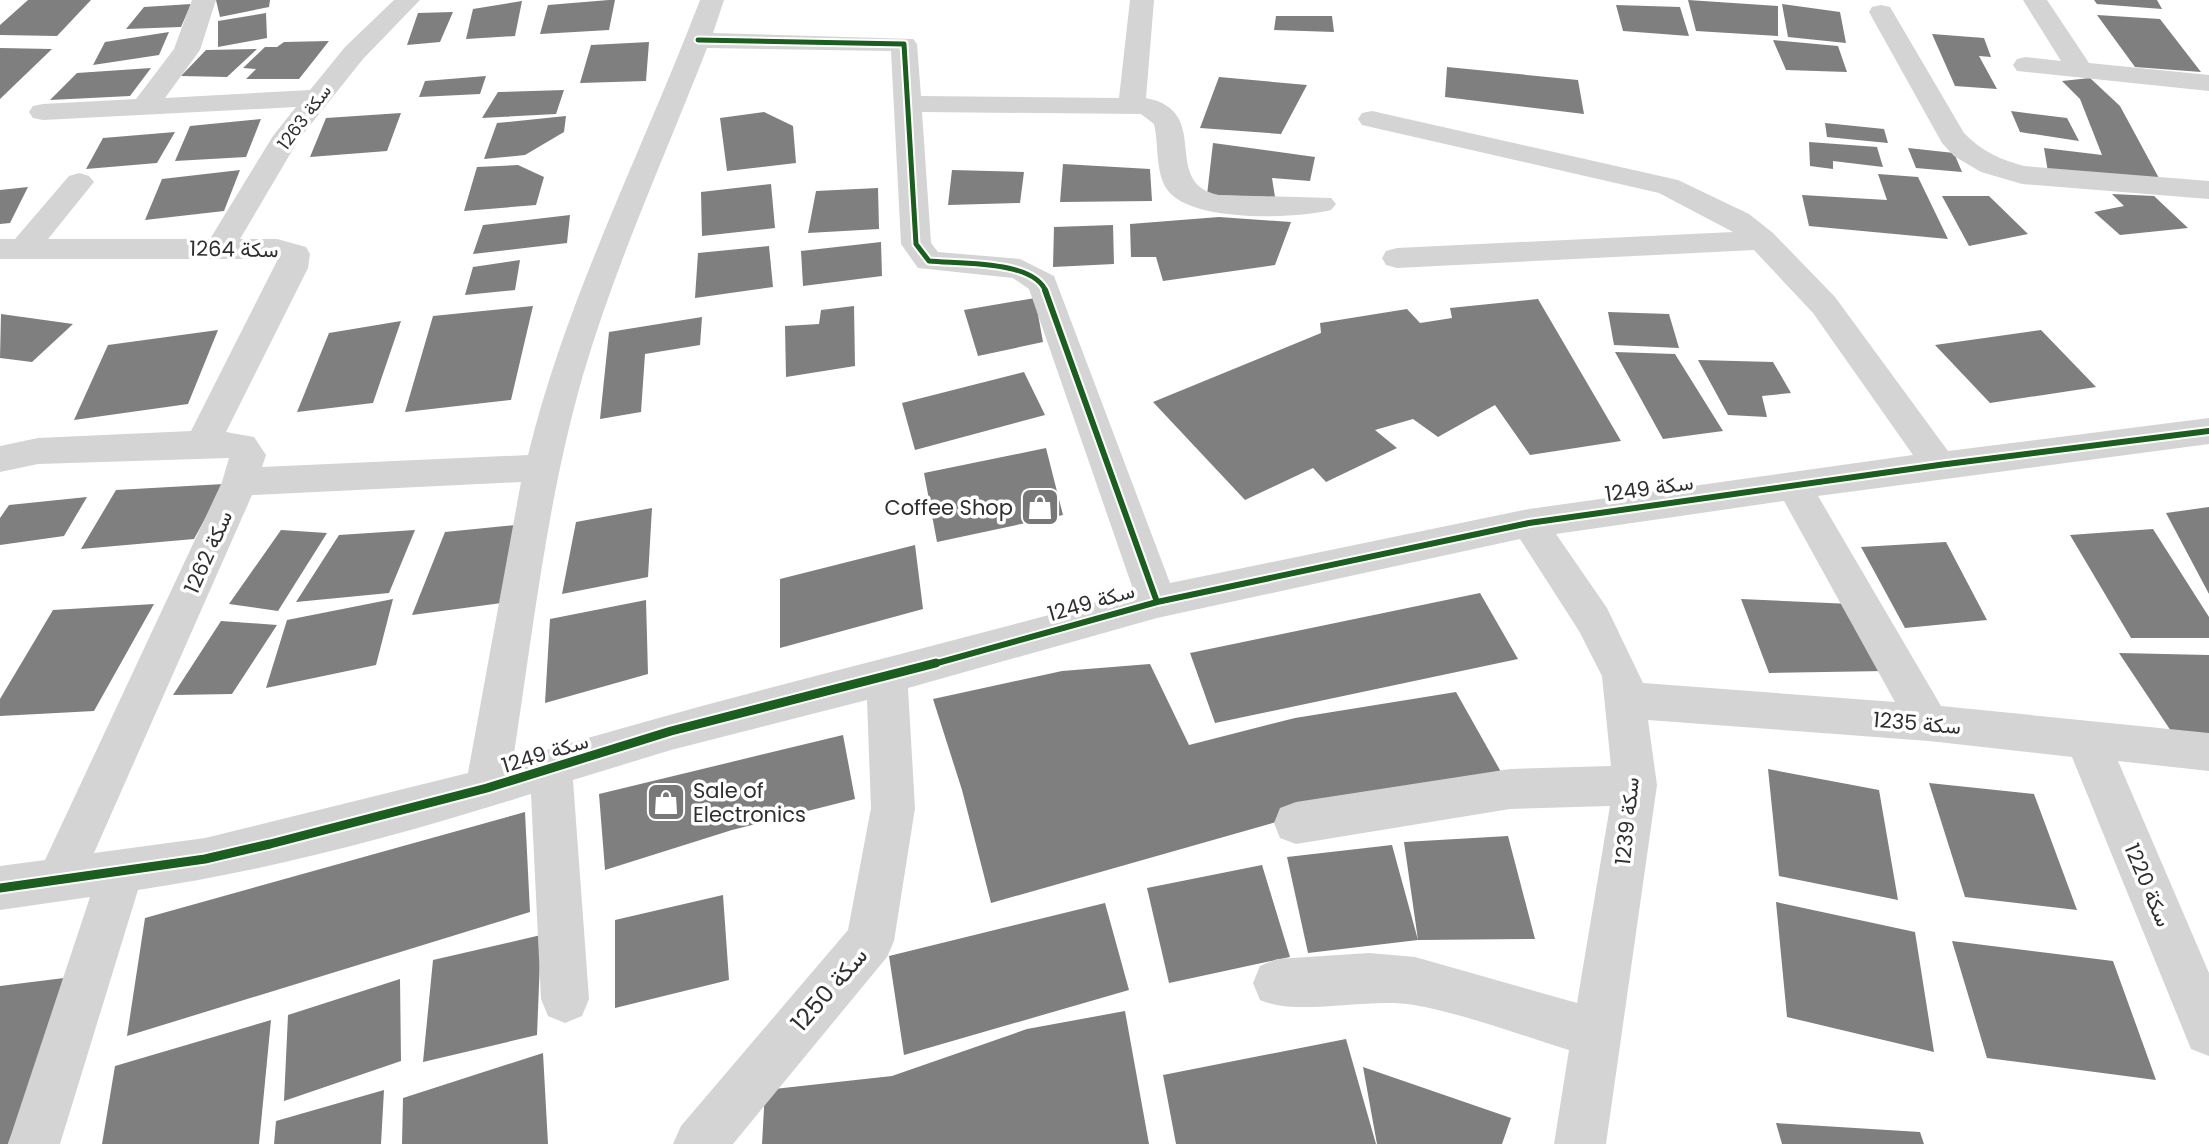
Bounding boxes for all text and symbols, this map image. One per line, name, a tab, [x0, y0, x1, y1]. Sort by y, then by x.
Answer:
street label: سكة 1263	[271, 79, 337, 155]
street label: سكة 1264	[189, 234, 279, 264]
street label: سكة 1249	[1603, 467, 1695, 509]
shop icon: Coffee Shop	[1019, 486, 1061, 528]
place label: Coffee Shop	[884, 493, 1013, 522]
street label: سكة 1262	[177, 506, 239, 598]
street label: سكة 1249	[1044, 576, 1138, 628]
street label: سكة 1235	[1872, 705, 1962, 741]
street label: سكة 1249	[498, 726, 592, 780]
place label: Sale of Electronics	[693, 776, 806, 829]
street label: سكة 1239	[1608, 776, 1646, 866]
shop icon: Sale of Electronics	[645, 781, 687, 823]
street label: سكة 1220	[2117, 839, 2179, 931]
street label: سكة 1250	[783, 940, 875, 1038]

